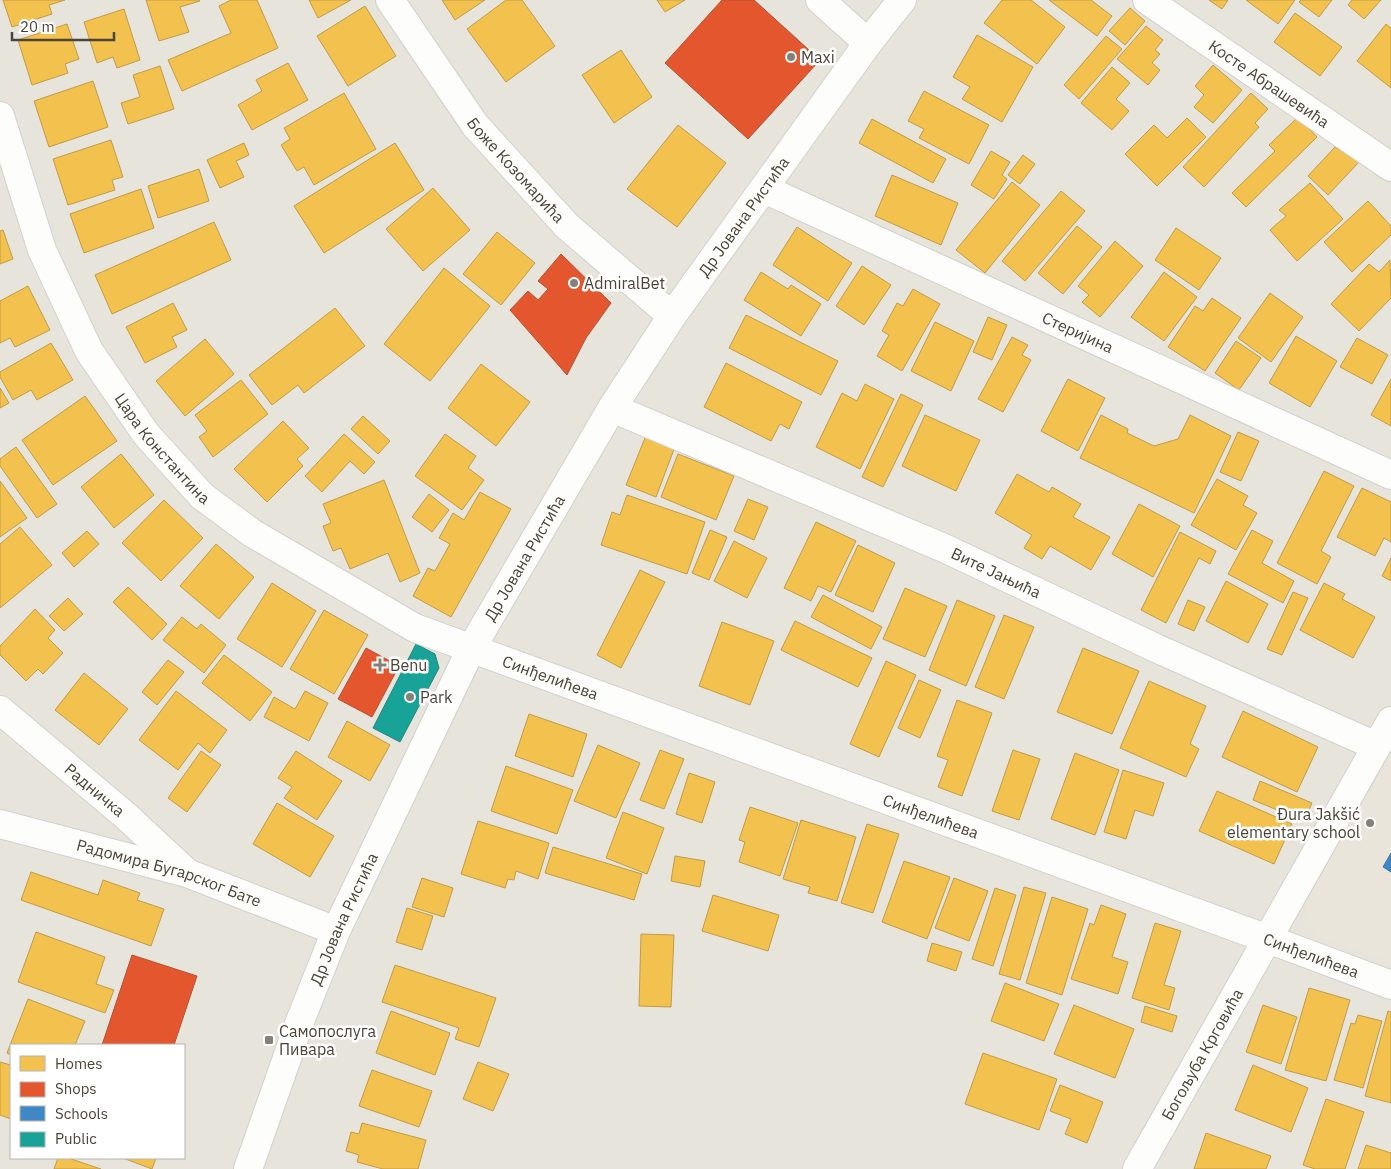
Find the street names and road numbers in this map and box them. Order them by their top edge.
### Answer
street label: Косте Абрашевића [1205,35,1334,132]
street label: Боже Козомарића [463,114,569,227]
street label: Др Јована Ристића [694,152,793,280]
street label: Стеријина [1039,307,1117,357]
street label: Цара Константина [111,389,214,509]
street label: Др Јована Ристића [480,491,569,625]
street label: Вите Јањића [948,543,1045,603]
street label: Синђелићева [500,651,601,704]
street label: Радничка [61,759,129,821]
street label: Синђелићева [880,789,982,843]
street label: Радомира Бугарског Бате [75,835,264,911]
street label: Др Јована Ристића [305,849,382,988]
street label: Синђелићева [1261,928,1362,982]
street label: Богољуба Крговића [1157,984,1248,1124]

